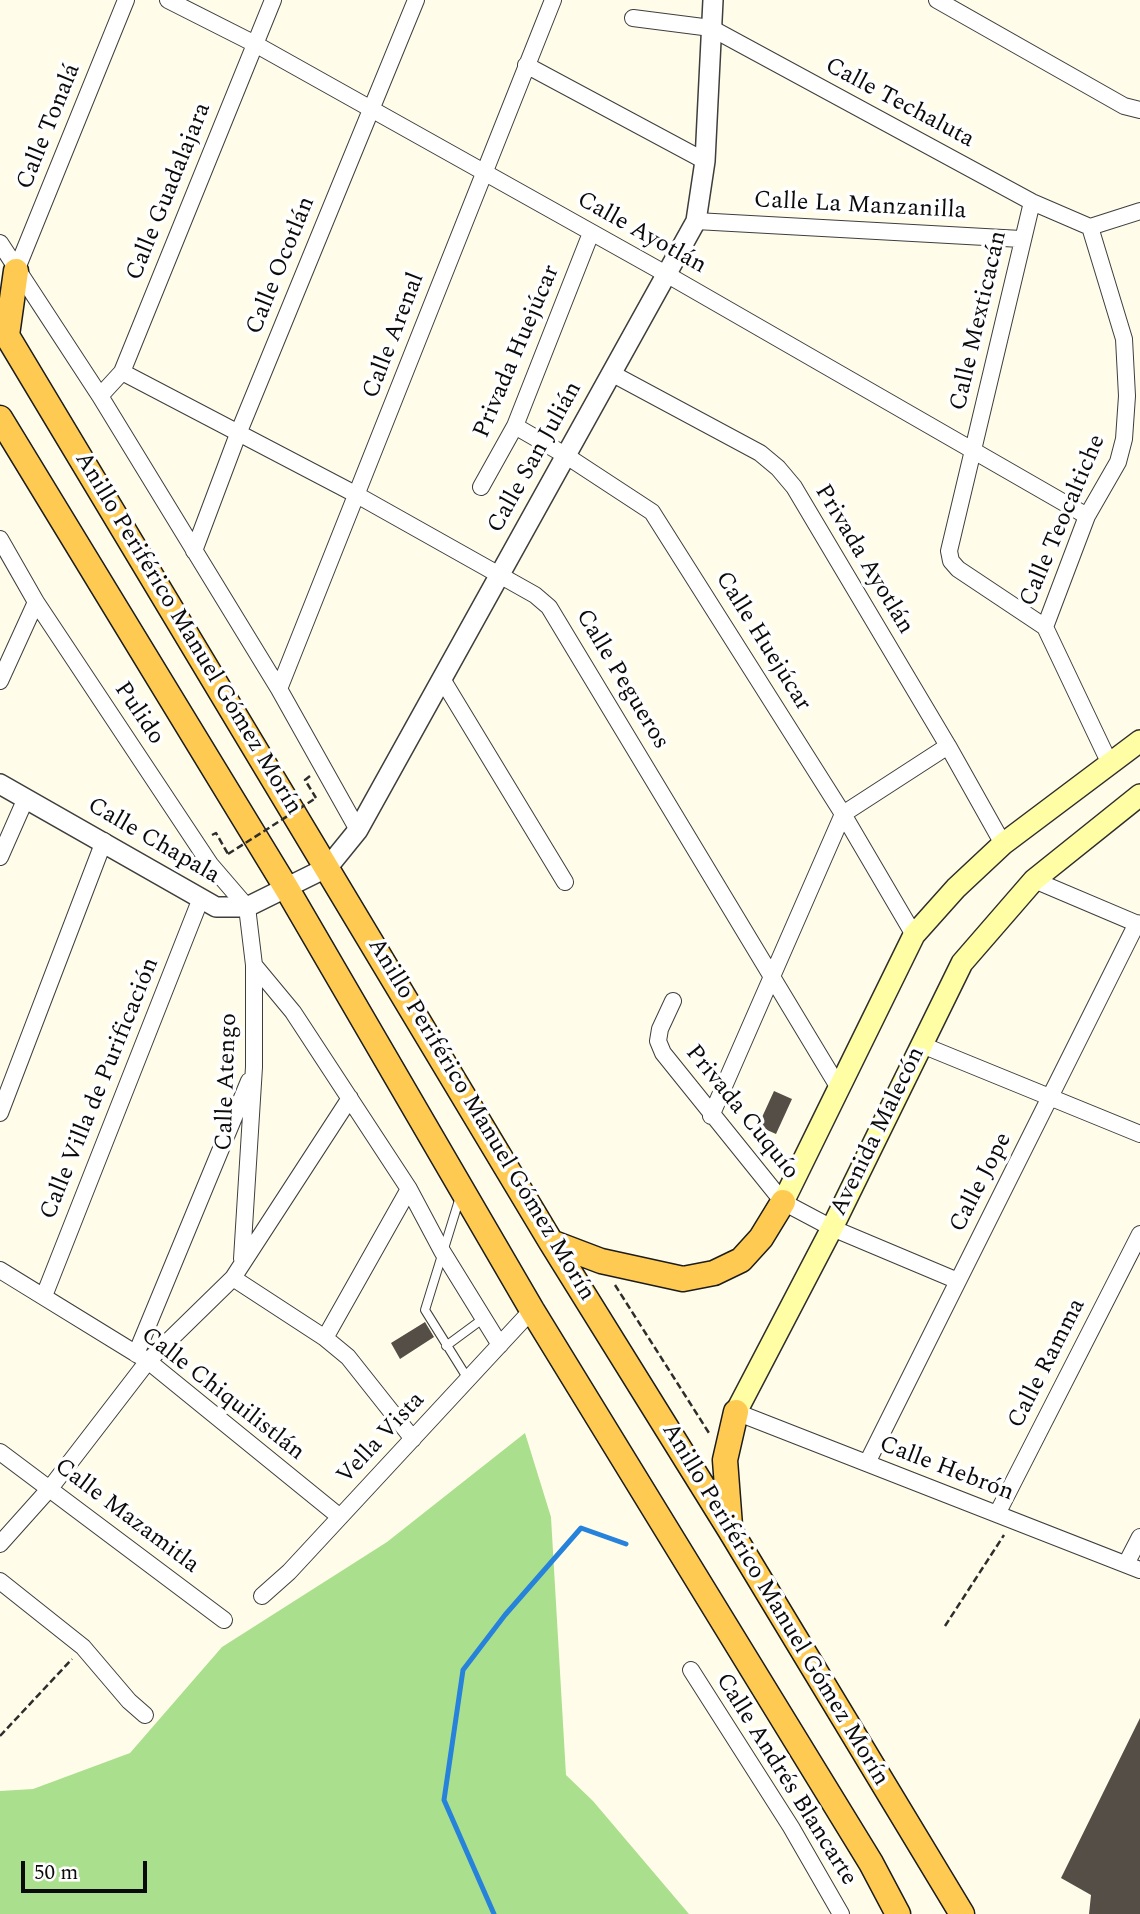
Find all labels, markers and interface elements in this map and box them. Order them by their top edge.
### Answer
street label: Calle Techaluta [819,53,979,155]
street label: Calle Tonalá [12,60,88,194]
street label: Calle Guadalajara [121,99,219,285]
street label: Calle Ayotlán [571,187,711,281]
street label: Calle La Manzanilla [753,187,967,227]
street label: Calle Ocotlán [241,193,323,339]
street label: Calle Mexticacán [945,228,1015,414]
street label: Privada Huejúcar [469,261,567,443]
street label: Calle Arenal [358,269,432,403]
street label: Calle San Julián [483,377,589,539]
street label: Calle Teocaltiche [1015,431,1113,611]
street label: Anillo Periférico Manuel Gómez Morín [67,447,307,821]
street label: Privada Ayotlán [807,480,919,640]
street label: Calle Huejúcar [708,567,816,717]
street label: Calle Pegueros [568,605,674,755]
street label: Pulido [107,677,169,751]
street label: Calle Chapala [82,793,224,891]
street label: Anillo Periférico Manuel Gómez Morín [360,933,600,1307]
street label: Calle Villa de Purificación [35,954,167,1224]
street label: Calle Atengo [211,1013,245,1151]
street label: Privada Cuquío [678,1040,804,1186]
street label: Avenida Malecón [826,1043,932,1221]
street label: Calle Jope [945,1128,1019,1238]
street label: Calle Ramma [1003,1294,1093,1434]
street label: Calle Chiquilistlán [134,1322,310,1468]
street label: Vella Vista [332,1387,432,1491]
street label: Anillo Periférico Manuel Gómez Morín [654,1418,894,1792]
street label: Calle Hebrón [875,1431,1017,1509]
street label: Calle Mazamitla [48,1453,204,1581]
street label: Calle Andrés Blancarte [708,1669,862,1891]
scale bar [24,1848,150,1892]
text: 50 m [34,1857,78,1889]

